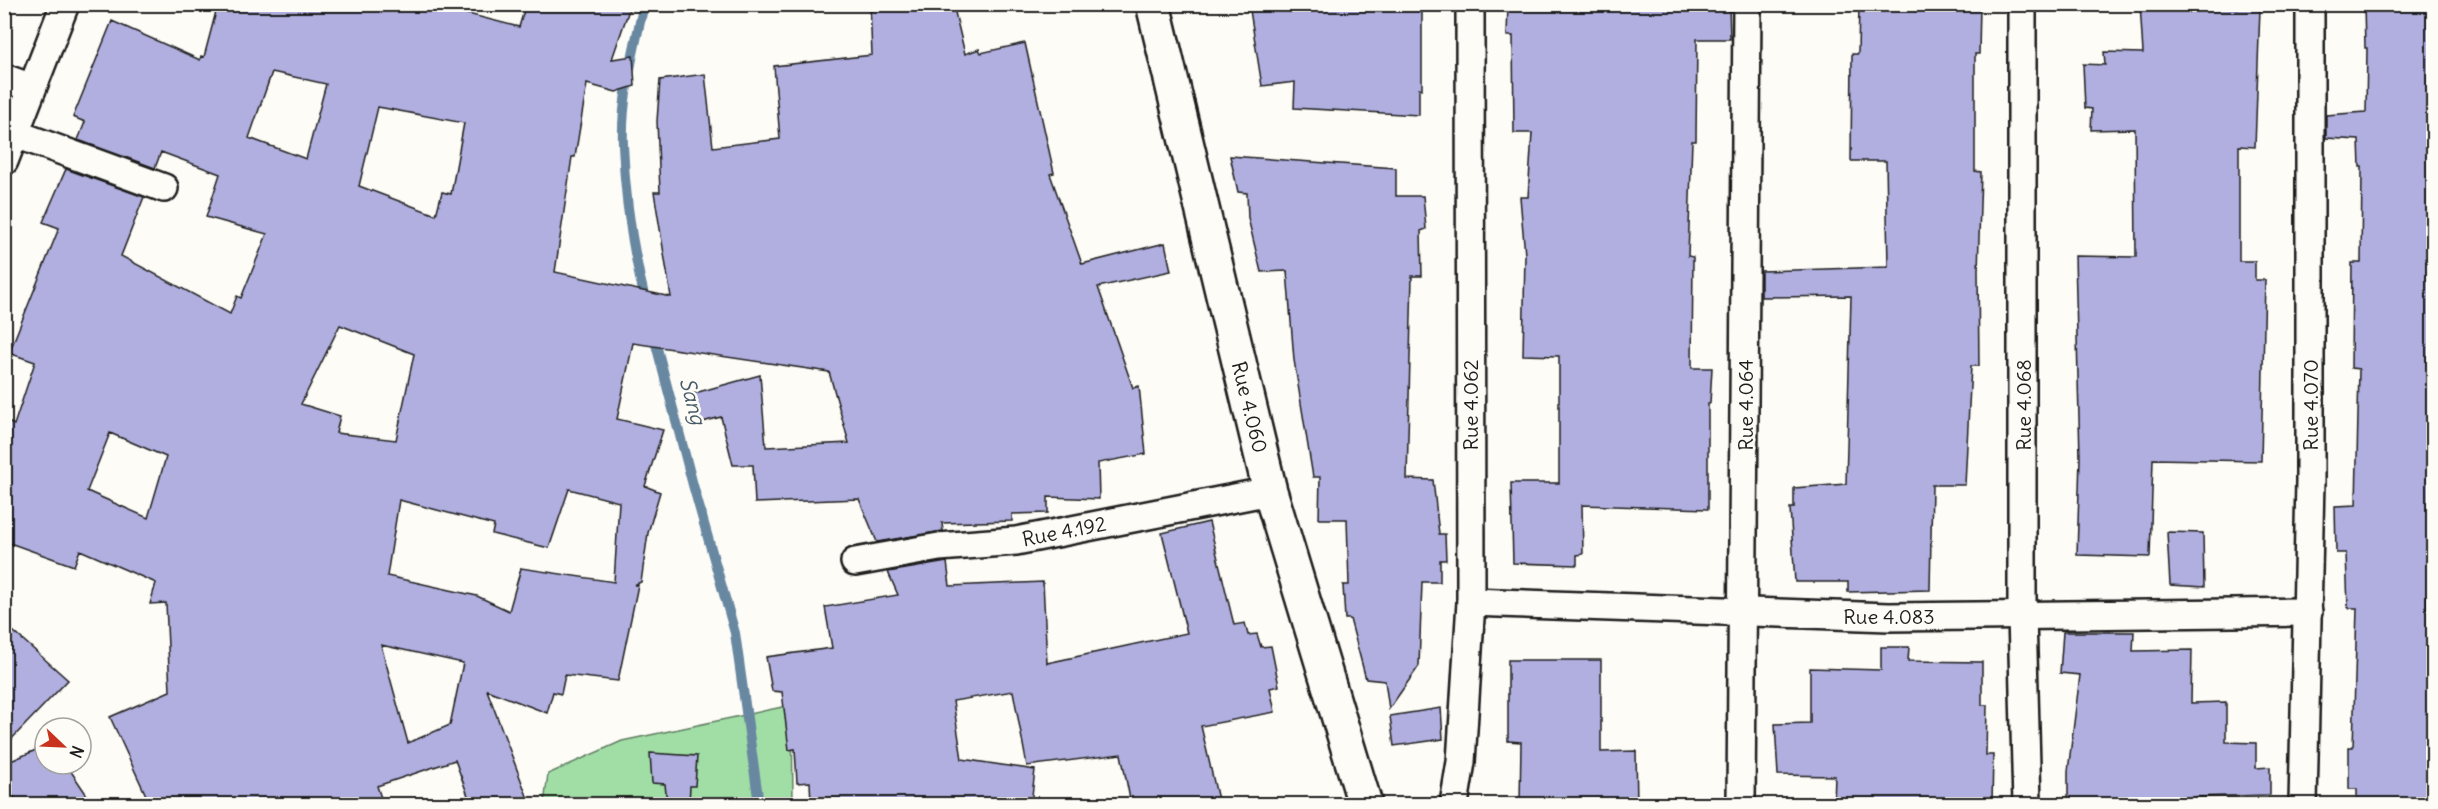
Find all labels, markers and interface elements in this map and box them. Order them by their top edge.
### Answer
street label: Rue 4.060 [1227,359,1273,455]
street label: Rue 4.062 [1458,359,1483,451]
street label: Rue 4.064 [1733,359,1758,451]
street label: Rue 4.068 [2011,359,2036,451]
street label: Rue 4.070 [2298,359,2323,451]
water label: Sang [674,375,713,429]
street label: Rue 4.192 [1020,511,1108,551]
street label: Rue 4.083 [1843,604,1935,629]
north arrow [33,716,93,776]
text: N [65,743,88,761]

